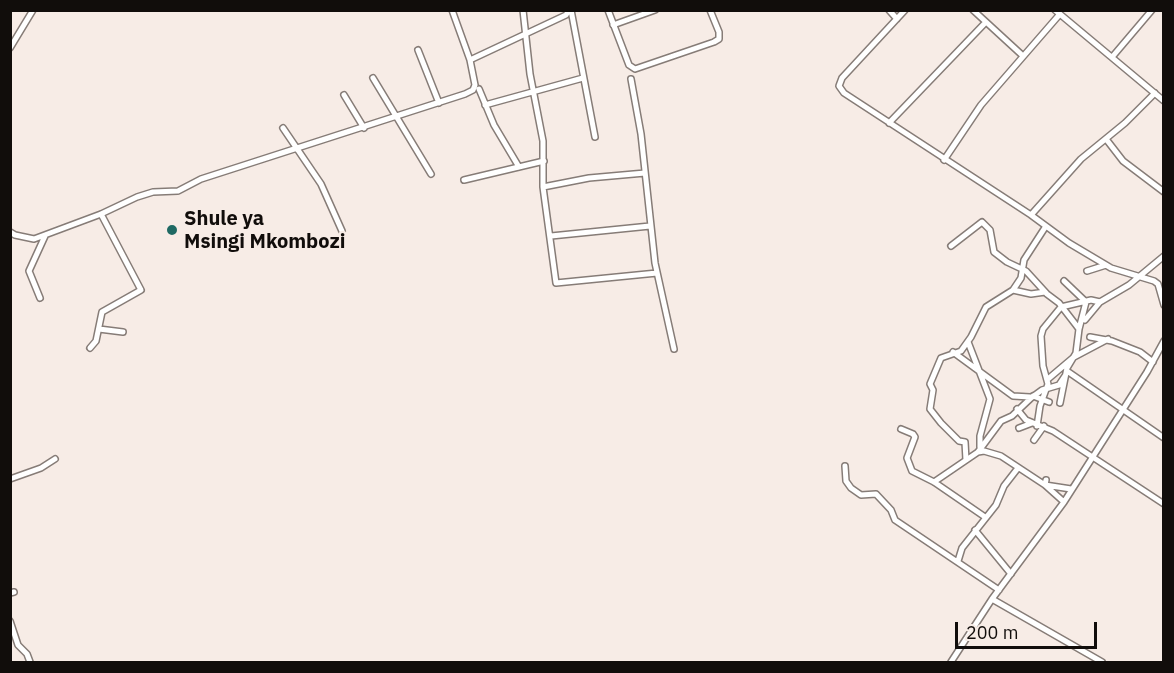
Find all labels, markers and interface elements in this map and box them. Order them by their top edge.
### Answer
place label: Shule ya Msingi Mkombozi [184,207,345,254]
marker: Shule ya Msingi Mkombozi [165,223,179,237]
scale bar [958,610,1100,648]
text: 200 m [966,621,1018,644]

